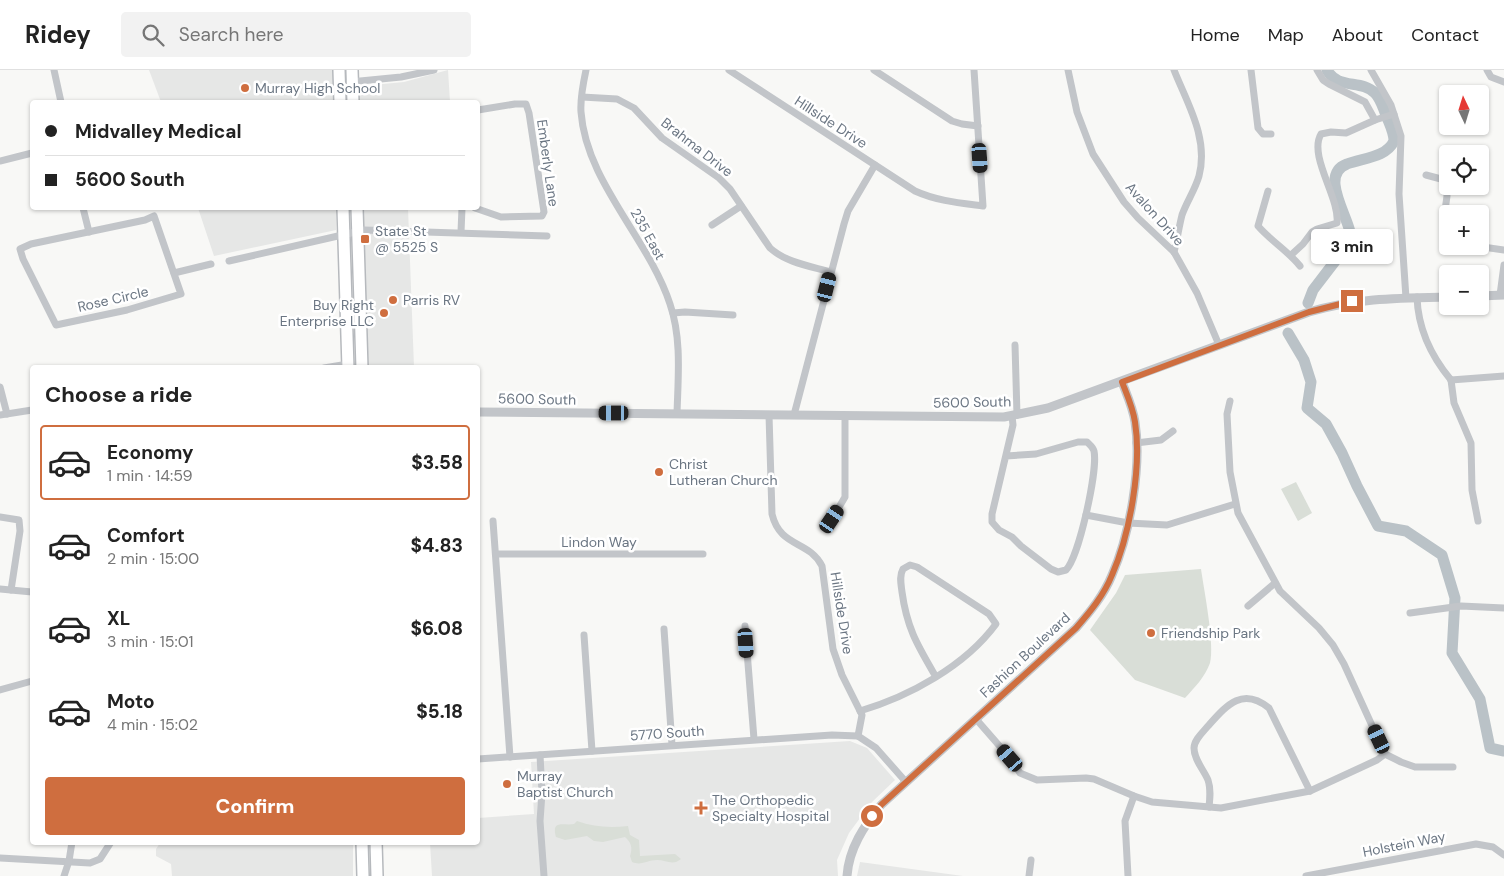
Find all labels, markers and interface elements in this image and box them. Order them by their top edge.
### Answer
search box [121,12,471,57]
text: Ridey [25,19,91,50]
icon: search [139,21,167,49]
text: Search here [179,22,284,47]
text: Home [1190,23,1240,47]
text: Map [1268,23,1304,47]
text: About [1332,23,1383,47]
text: Contact [1411,23,1479,47]
place label: Murray High School [255,79,380,97]
marker: Murray High School [239,82,251,94]
north arrow [1439,85,1489,135]
map controls [1439,85,1489,315]
street label: Hillside Drive [791,92,871,152]
street label: Brahma Drive [657,113,737,181]
street label: Emberly Lane [533,118,563,208]
text: Midvalley Medical [75,119,242,144]
car [971,143,988,173]
button: locate [1439,145,1489,195]
text: 5600 South [75,167,185,192]
street label: Avalon Drive [1122,178,1188,250]
street label: 235 East [626,205,670,263]
button: + [1439,205,1489,255]
place label: State St @ 5525 S [375,222,438,256]
callout: 3 min [1311,228,1393,264]
marker: State St @ 5525 S [359,233,371,245]
text: 3 min [1331,236,1373,257]
button: − [1439,265,1489,315]
car [816,271,837,303]
street label: Rose Circle [76,282,150,316]
route end [1341,290,1363,312]
place label: Parris RV [403,291,461,309]
marker: Parris RV [387,294,399,306]
place label: Buy Right Enterprise LLC [280,296,374,330]
marker: Buy Right Enterprise LLC [378,307,390,319]
text: Choose a ride [45,380,193,409]
street label: 5600 South [498,389,576,409]
street label: 5600 South [933,392,1011,412]
car [599,406,629,421]
icon: car [47,440,92,485]
text: Economy [107,440,194,465]
text: $3.58 [411,450,463,475]
place label: Christ Lutheran Church [669,455,778,489]
text: 1 min · 14:59 [107,465,193,486]
marker: Christ Lutheran Church [653,466,665,478]
car [817,502,846,536]
icon: car [47,523,92,568]
text: Comfort [107,523,185,548]
text: $4.83 [411,533,463,558]
street label: Lindon Way [561,533,637,551]
text: 2 min · 15:00 [107,548,199,569]
street label: Hillside Drive [827,571,857,656]
icon: car [47,606,92,651]
text: XL [107,606,130,631]
street label: Fashion Boulevard [976,609,1074,701]
text: $6.08 [410,616,463,641]
place label: Friendship Park [1161,624,1260,642]
marker: Friendship Park [1145,627,1157,639]
car [737,628,754,658]
text: 3 min · 15:01 [107,631,194,652]
icon: car [47,689,92,734]
text: Moto [107,689,155,714]
text: $5.18 [416,699,463,724]
text: 4 min · 15:02 [107,714,198,735]
street label: 5770 South [629,721,705,745]
car [1365,722,1392,756]
car [994,742,1025,774]
place label: Murray Baptist Church [517,767,613,801]
button: Confirm [45,777,465,835]
marker: Murray Baptist Church [501,778,513,790]
place label: The Orthopedic Specialty Hospital [712,791,829,825]
marker: The Orthopedic Specialty Hospital [694,801,708,815]
route start [861,805,883,827]
street label: Holstein Way [1361,827,1447,861]

